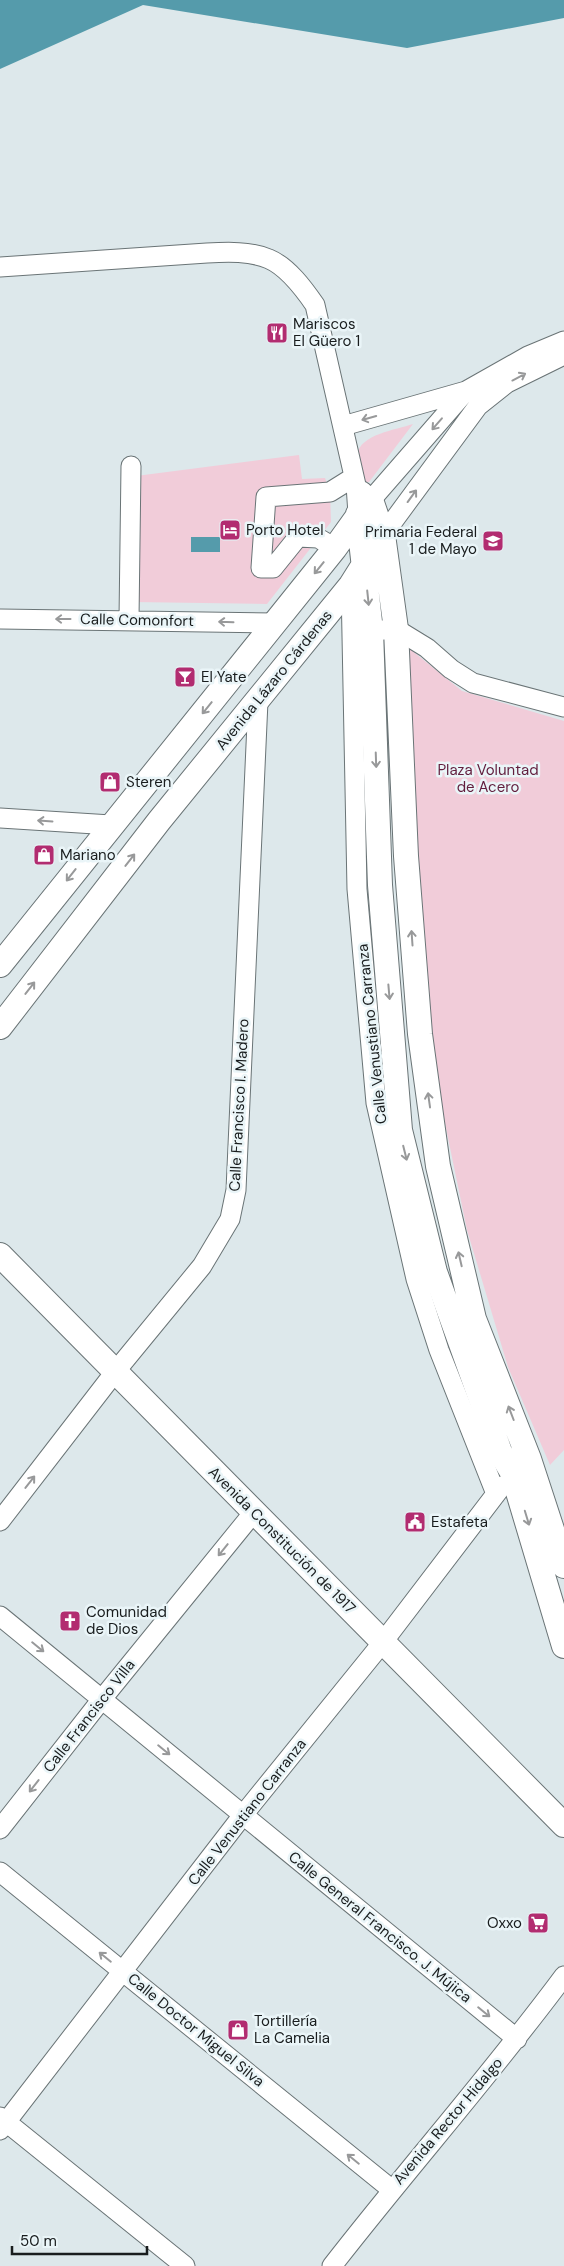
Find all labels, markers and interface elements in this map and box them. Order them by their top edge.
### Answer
place label: Mariscos El Güero 1 [293,314,360,351]
restaurant icon: Mariscos El Güero 1 [265,321,289,345]
one-way arrow [512,372,527,382]
one-way arrow [361,414,377,424]
one-way arrow [432,418,443,431]
one-way arrow [407,489,417,503]
hotel icon: Porto Hotel [218,518,242,542]
place label: Porto Hotel [246,520,324,540]
place label: Primaria Federal 1 de Mayo [365,522,477,559]
school or university icon: Primaria Federal 1 de Mayo [481,529,505,553]
one-way arrow [314,561,325,574]
one-way arrow [363,589,373,605]
street label: Avenida Lázaro Cárdenas [211,606,337,754]
street label: Calle Comonfort [80,609,194,631]
one-way arrow [56,614,72,624]
one-way arrow [218,617,234,627]
bar icon: El Yate [173,665,197,689]
place label: El Yate [201,667,247,687]
one-way arrow [201,701,212,714]
one-way arrow [371,752,380,768]
park label: Plaza Voluntad de Acero [437,760,539,797]
shop icon: Steren [98,770,122,794]
place label: Steren [126,772,171,792]
one-way arrow [37,816,53,825]
shop icon: Mariano [32,843,56,867]
place label: Mariano [60,845,116,865]
one-way arrow [124,854,135,867]
one-way arrow [66,868,77,881]
one-way arrow [408,931,417,947]
street label: Calle Venustiano Carranza [353,943,391,1125]
one-way arrow [25,981,35,995]
one-way arrow [384,984,393,1000]
street label: Calle Francisco I. Madero [224,1018,254,1192]
one-way arrow [424,1092,434,1108]
one-way arrow [401,1145,411,1161]
one-way arrow [455,1252,464,1268]
one-way arrow [506,1406,515,1421]
street label: Avenida Constitución de 1917 [204,1462,360,1618]
one-way arrow [24,1476,35,1489]
public building icon: Estafeta [403,1510,427,1534]
one-way arrow [522,1510,532,1526]
place label: Estafeta [431,1512,488,1532]
one-way arrow [218,1543,229,1556]
place label: Comunidad de Dios [86,1602,167,1639]
church icon: Comunidad de Dios [58,1609,82,1633]
one-way arrow [31,1641,44,1652]
street label: Calle Francisco Villa [39,1655,139,1777]
street label: Calle Venustiano Carranza [183,1735,311,1889]
one-way arrow [157,1744,170,1755]
one-way arrow [28,1779,39,1792]
street label: Calle General Francisco. J. Mújica [284,1847,476,2007]
supermarket icon: Oxxo [526,1911,550,1935]
place label: Oxxo [487,1913,522,1933]
one-way arrow [99,1951,112,1962]
street label: Calle Doctor Miguel Silva [124,1969,268,2091]
one-way arrow [477,2007,490,2018]
place label: Tortillería La Camelia [254,2011,330,2048]
shop icon: Tortillería La Camelia [226,2018,250,2042]
street label: Avenida Rector Hidalgo [389,2053,507,2189]
one-way arrow [347,2153,360,2164]
scale bar [12,2224,148,2256]
text: 50 m [20,2231,57,2251]

